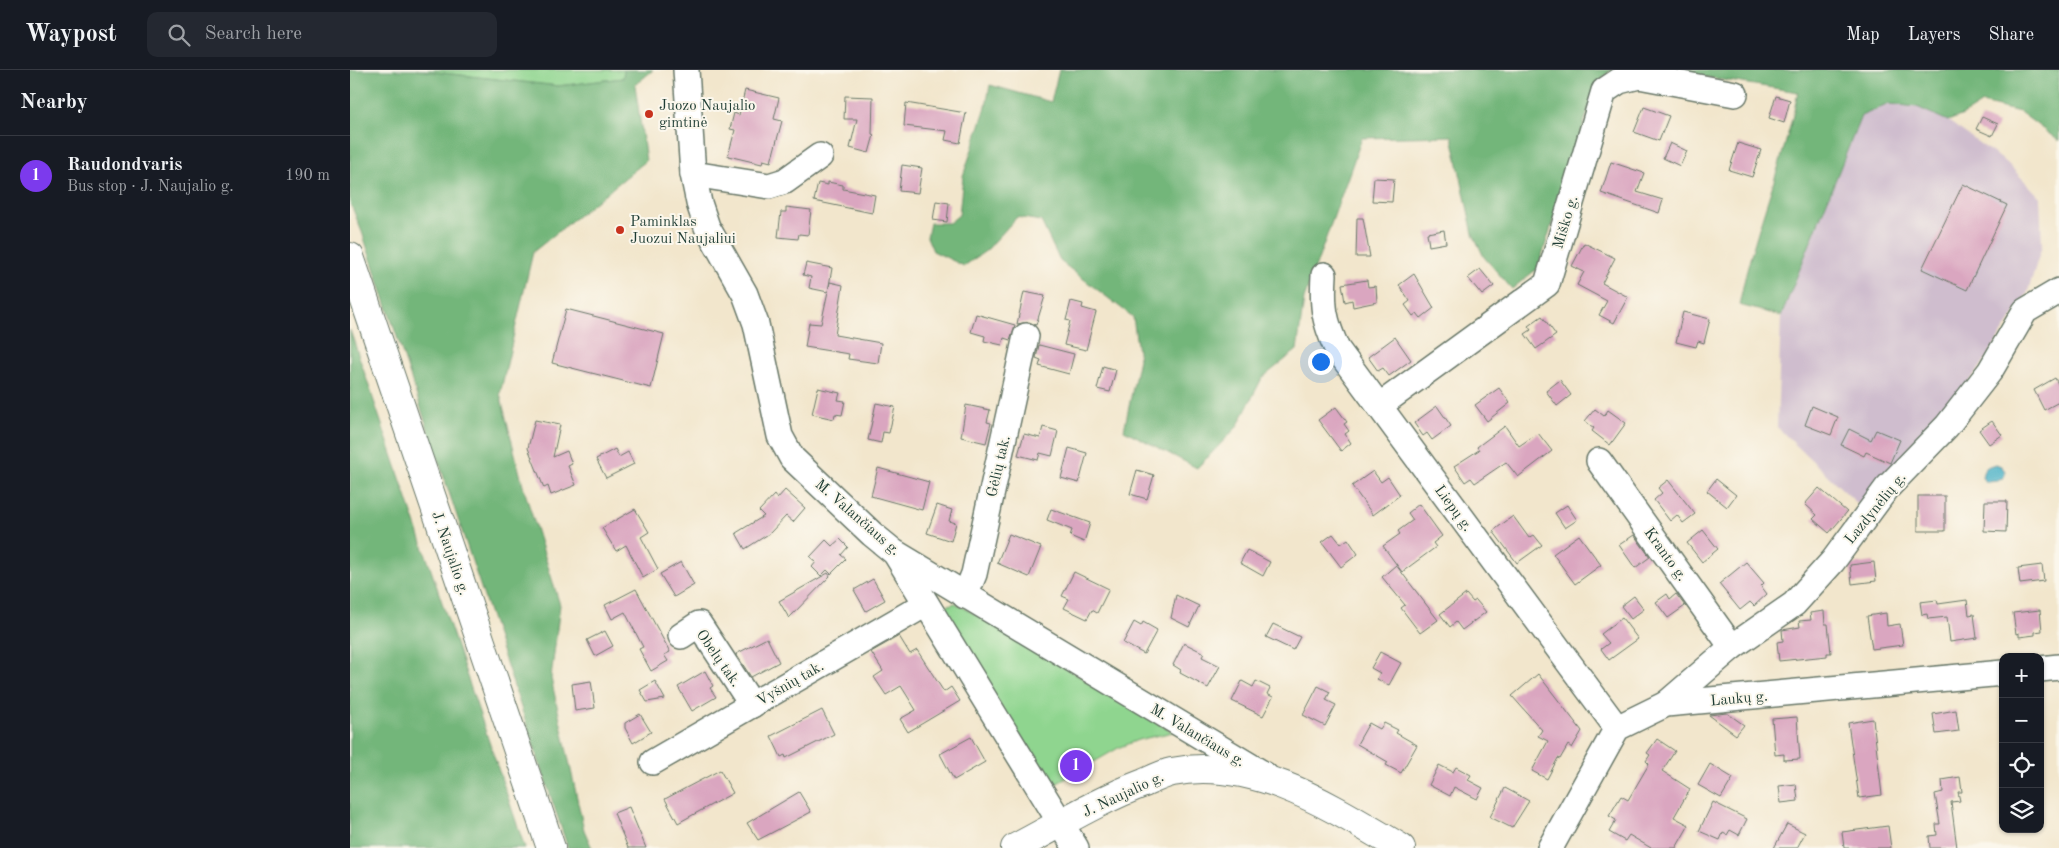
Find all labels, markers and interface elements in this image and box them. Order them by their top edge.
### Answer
search box [147,12,497,57]
icon: search [165,21,193,49]
text: Waypost [25,23,117,47]
text: Search here [205,25,302,44]
text: Map [1846,26,1880,44]
text: Layers [1908,26,1960,44]
text: Share [1988,26,2034,44]
text: Nearby [20,92,88,113]
place label: Juozo Naujalio gimtinė [659,99,756,131]
marker: Juozo Naujalio gimtinė [643,108,655,120]
text: Raudondvaris [67,156,183,175]
text: 1 [31,168,41,184]
text: 190 m [285,168,330,184]
text: Bus stop · J. Naujalio g. [67,179,234,195]
street label: Miško g. [1551,194,1582,251]
place label: Paminklas Juozui Naujaliui [630,215,736,247]
marker: Paminklas Juozui Naujaliui [614,224,626,236]
your location [1308,349,1334,375]
street label: Gėlių tak. [985,434,1014,499]
street label: Lazdynėlių g. [1843,470,1910,548]
street label: M. Valančiaus g. [812,477,902,559]
street label: Liepų g. [1431,483,1475,535]
street label: J. Naujalio g. [428,510,471,597]
street label: Kranto g. [1640,525,1689,584]
street label: Obelų tak. [693,628,743,690]
map controls [1999,653,2044,833]
button: + [1999,653,2044,698]
street label: Vyšnių tak. [754,659,827,710]
street label: Laukų g. [1710,690,1769,709]
button: − [1999,698,2044,743]
street label: M. Valančiaus g. [1147,702,1247,770]
button: locate [1999,743,2044,788]
pin: 1 [1060,747,1092,785]
street label: J. Naujalio g. [1081,770,1167,821]
button: layers [1999,788,2044,833]

